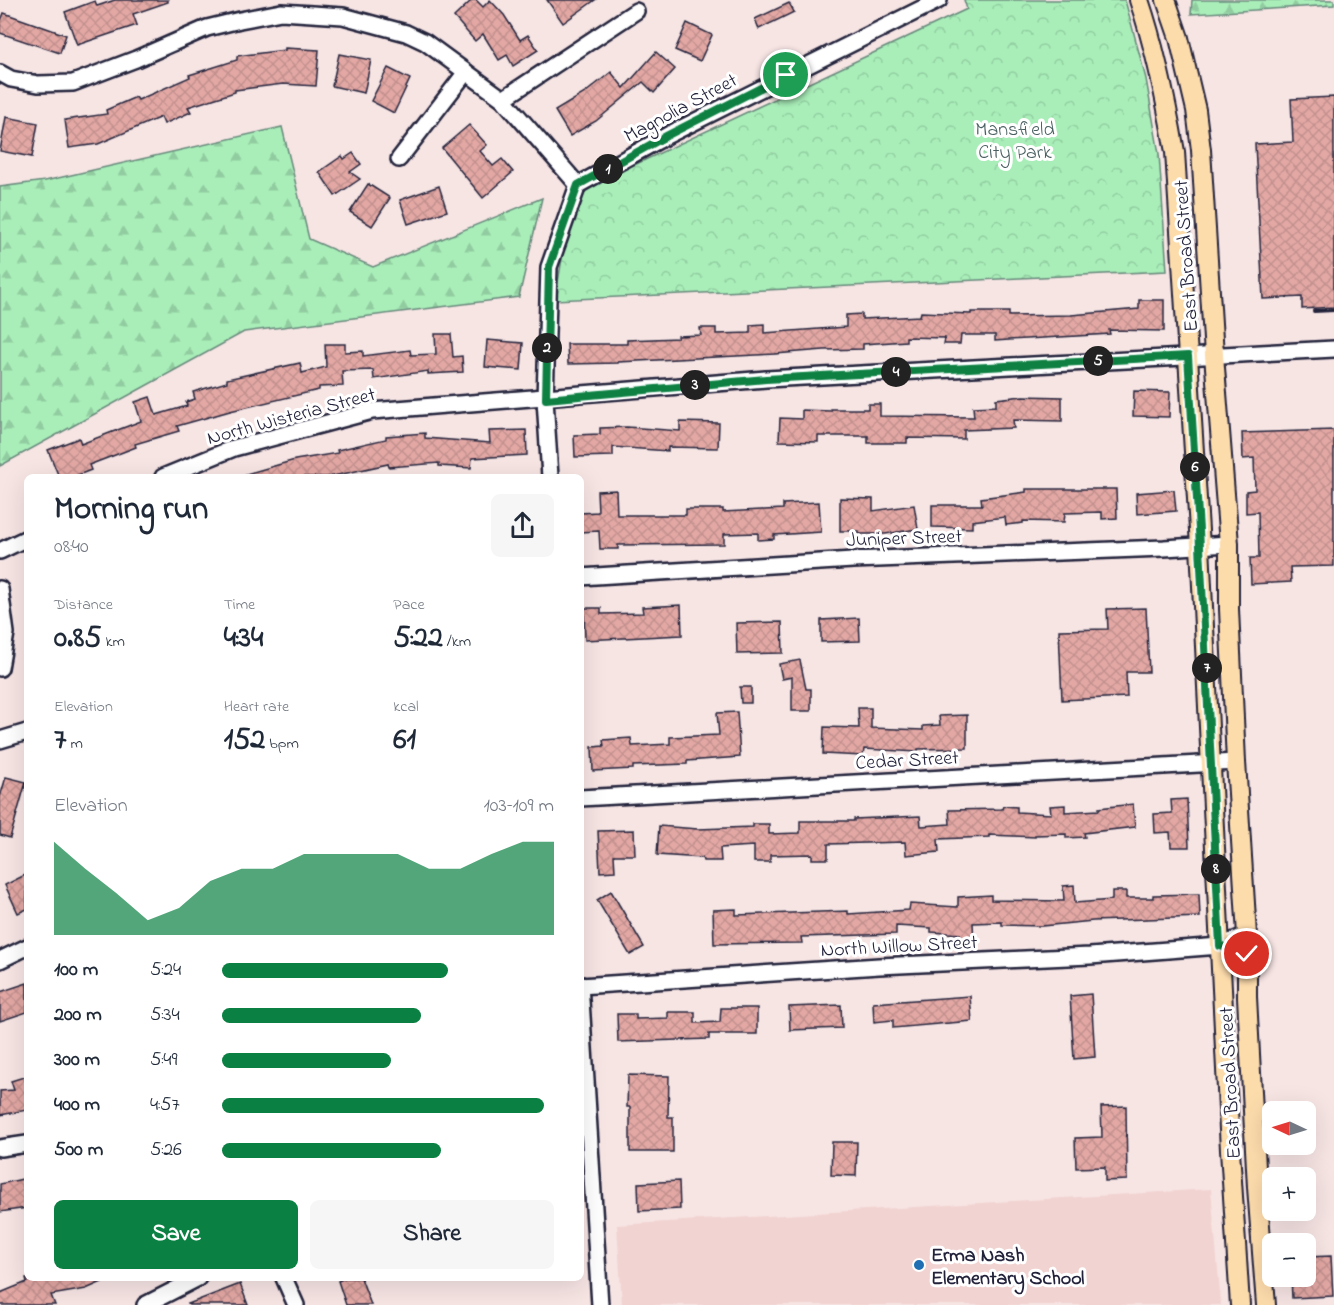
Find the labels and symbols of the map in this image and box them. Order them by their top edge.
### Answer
pin [760,49,811,100]
street label: Magnolia Street [619,67,744,152]
park label: Mansfield City Park [975,116,1055,168]
pin: 1 [593,154,623,184]
street label: East Broad Street [1168,179,1207,333]
pin: 2 [532,333,562,363]
pin: 5 [1083,346,1113,376]
pin: 4 [881,357,911,387]
pin: 3 [680,370,710,400]
street label: North Wisteria Street [204,381,379,454]
pin: 6 [1180,452,1210,482]
street label: Juniper Street [846,523,963,556]
pin: 7 [1192,653,1222,683]
street label: Cedar Street [855,744,960,779]
pin: 8 [1201,854,1231,884]
pin [1221,928,1272,979]
street label: North Willow Street [820,929,979,966]
street label: East Broad Street [1213,1006,1250,1160]
north arrow [1262,1101,1316,1155]
place label: Erma Nash Elementary School [931,1242,1084,1295]
marker: Erma Nash Elementary School [912,1258,926,1272]

